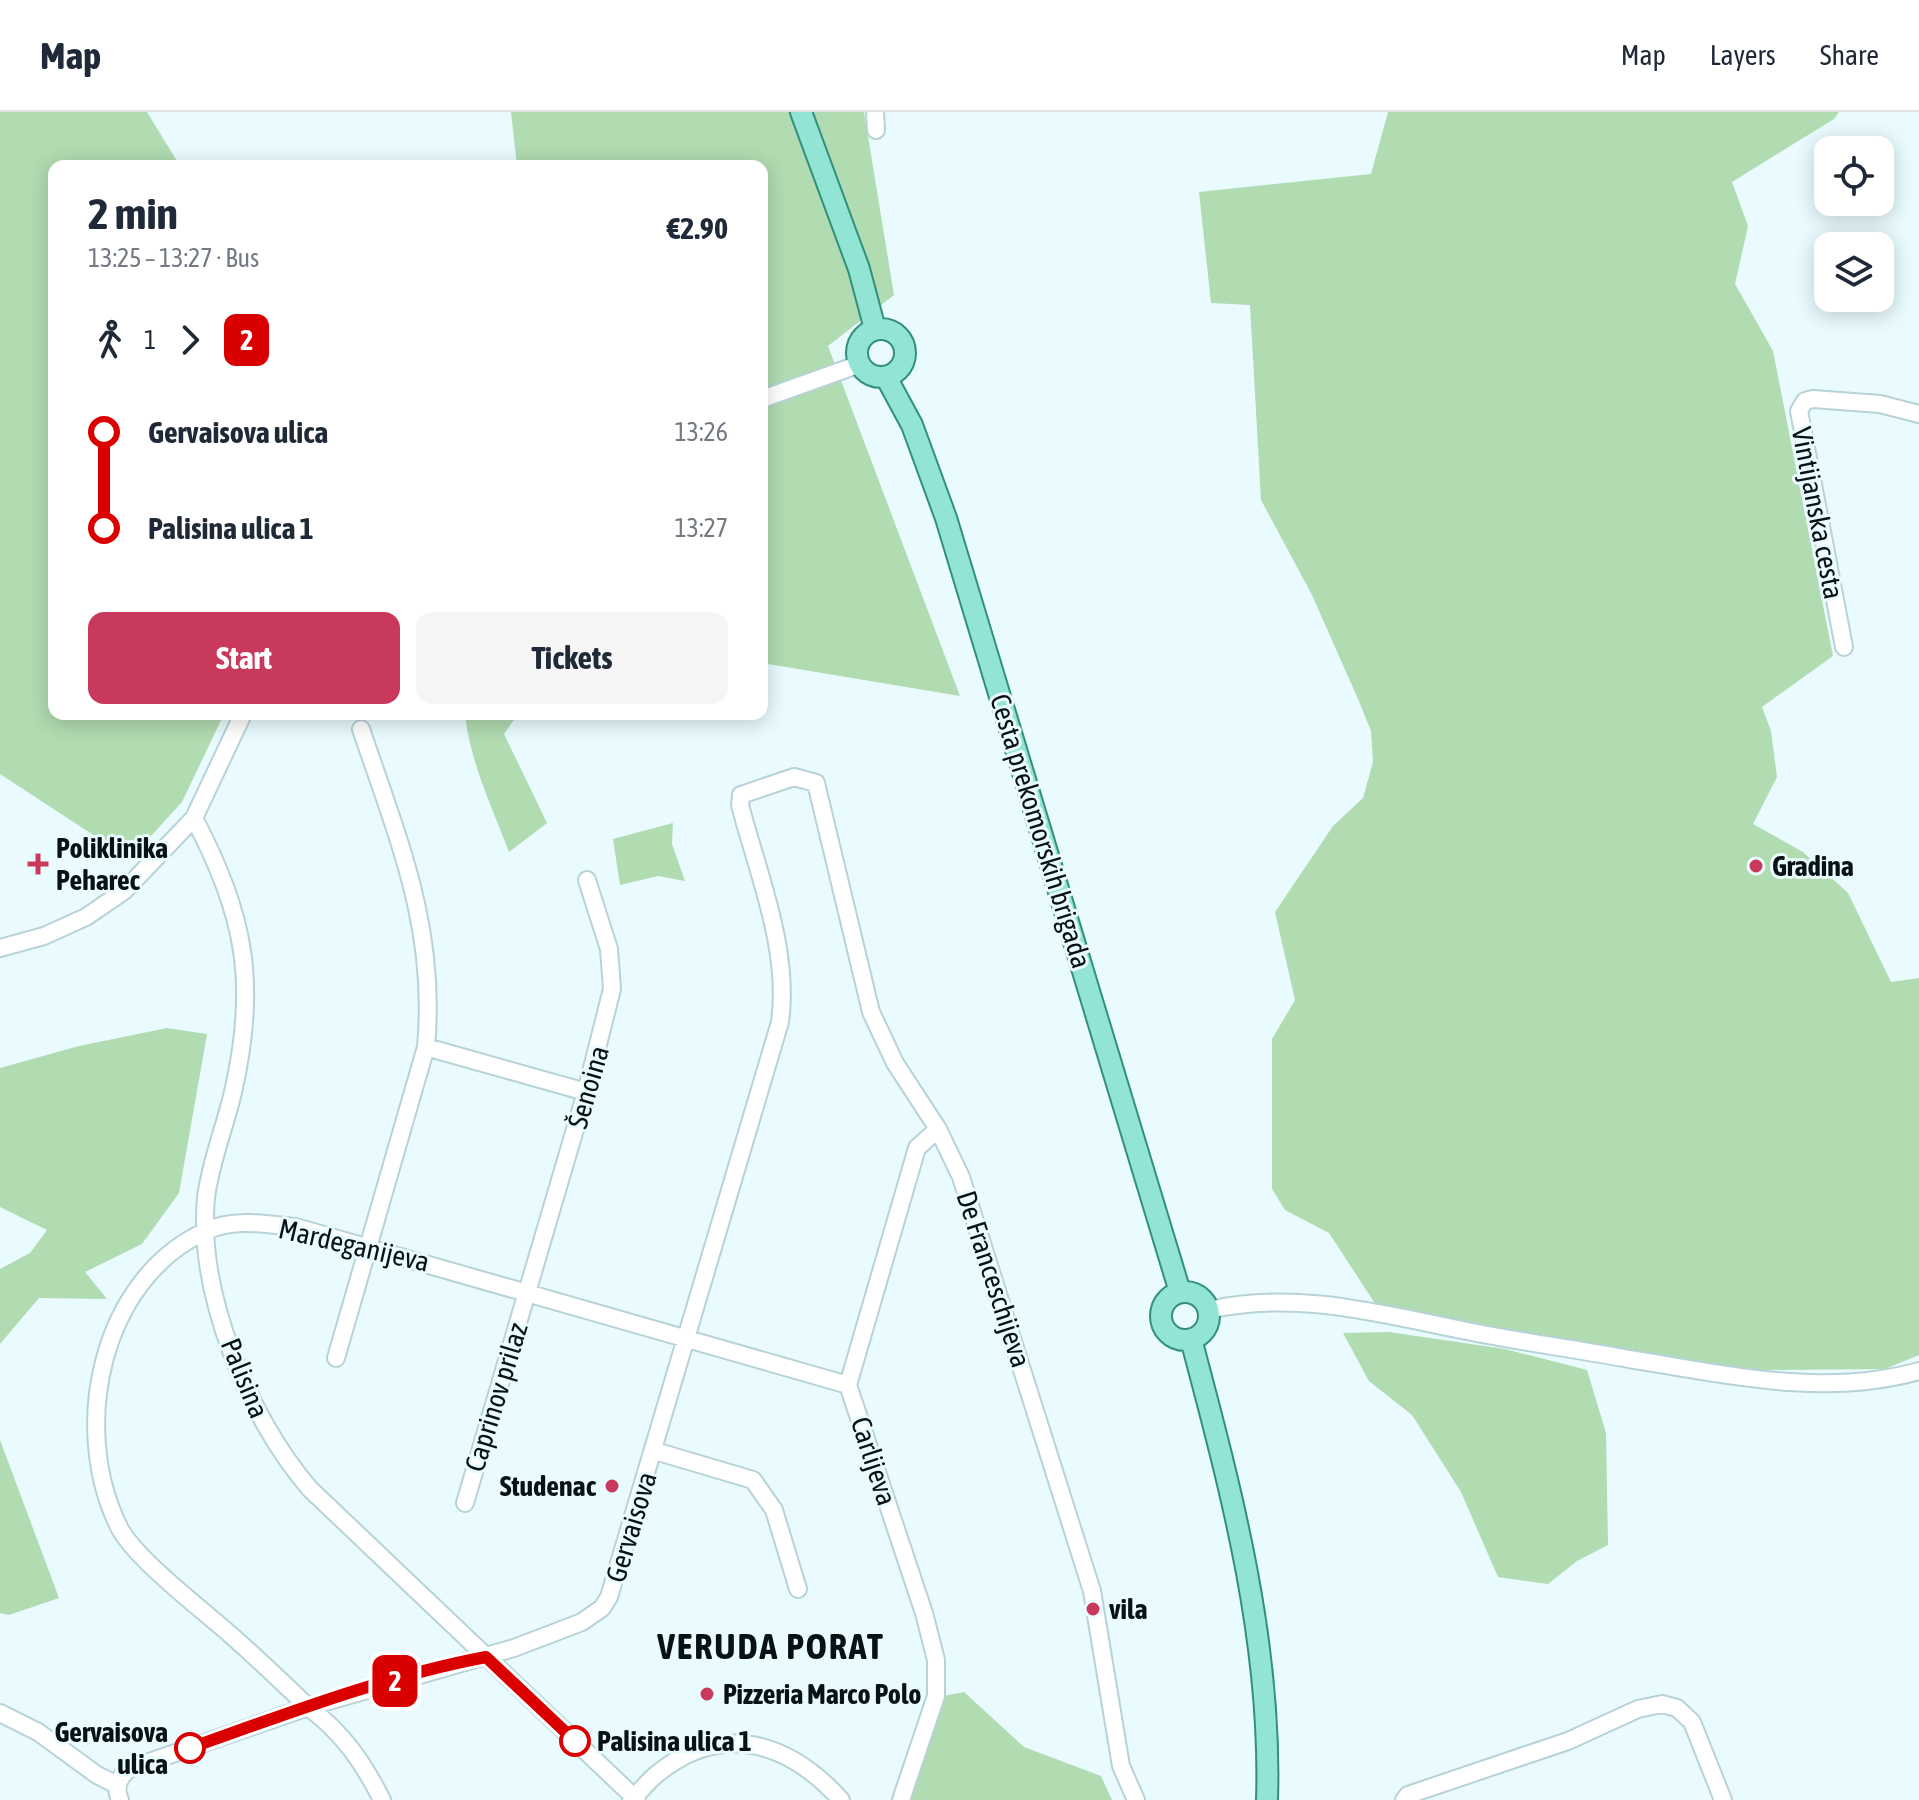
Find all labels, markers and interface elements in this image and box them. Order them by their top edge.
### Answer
text: Map [40,34,101,77]
text: Map [1621,39,1666,71]
text: Layers [1710,39,1776,71]
text: Share [1820,39,1879,71]
map controls [1814,136,1894,312]
button: locate [1814,136,1894,216]
text: 2 min [88,188,178,238]
text: €2.90 [667,211,728,245]
button: layers [1814,232,1894,312]
text: 13:25 – 13:27 · Bus [88,243,259,273]
icon: walk [88,318,132,362]
icon: forward [168,318,212,362]
text: 2 [240,324,253,356]
text: 1 [144,325,156,355]
text: Gervaisova ulica [148,415,328,449]
text: 13:26 [674,417,728,447]
street label: Vintijanska cesta [1786,424,1850,602]
text: Palisina ulica 1 [148,511,314,545]
text: 13:27 [674,513,728,543]
button: Start [88,612,400,704]
button: Tickets [416,612,728,704]
street label: Cesta prekomorskih brigada [984,690,1098,972]
place label: Poliklinika Peharec [56,832,168,896]
place label: Gradina [1772,850,1854,882]
marker: Poliklinika Peharec [27,853,49,875]
marker: Gradina [1747,857,1765,875]
street label: Šenoina [561,1042,615,1132]
street label: De Franceschijeva [950,1187,1038,1371]
street label: Mardeganijeva [276,1212,432,1278]
street label: Caprinov prilaz [458,1319,534,1475]
street label: Palisina [215,1334,275,1422]
street label: Carlijeva [845,1413,903,1509]
street label: Gervaisova [599,1468,663,1586]
place label: Studenac [500,1470,597,1502]
marker: Studenac [603,1477,621,1495]
place label: vila [1109,1593,1147,1625]
marker: vila [1084,1600,1102,1618]
district label: VERUDA PORAT [656,1625,885,1667]
line badge: 2 [369,1655,421,1707]
text: 2 [388,1665,402,1697]
place label: Pizzeria Marco Polo [723,1678,921,1710]
marker: Pizzeria Marco Polo [698,1685,716,1703]
place label: Gervaisova ulica [54,1716,168,1780]
place label: Palisina ulica 1 [597,1725,752,1757]
marker: Palisina ulica 1 [560,1726,590,1756]
marker: Gervaisova ulica [175,1733,205,1763]

